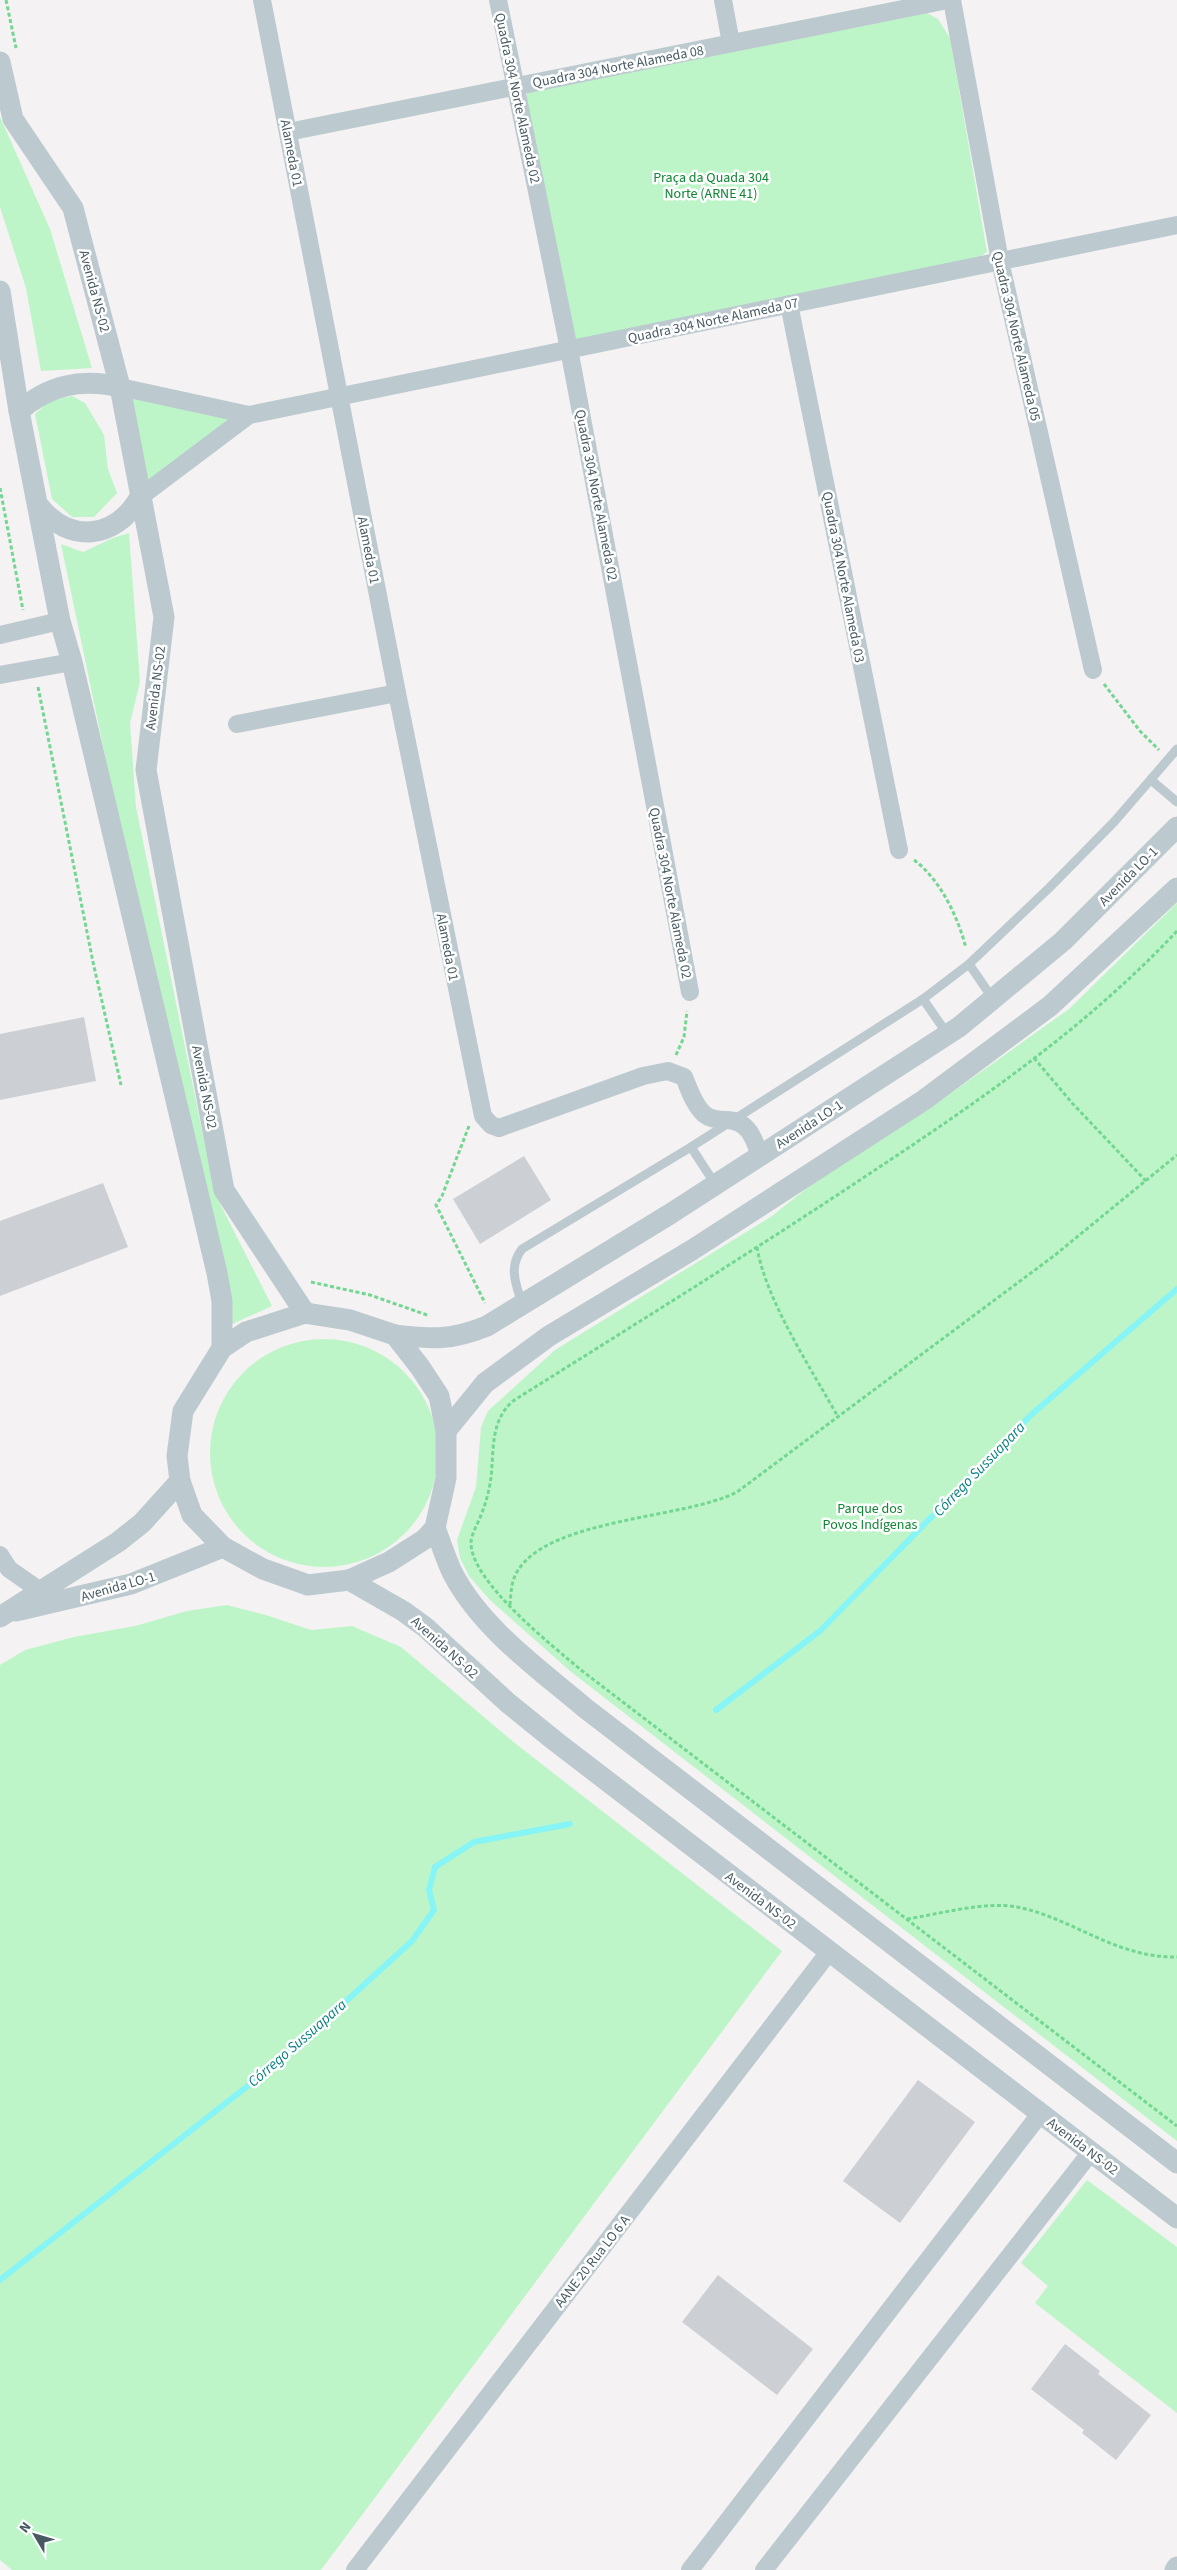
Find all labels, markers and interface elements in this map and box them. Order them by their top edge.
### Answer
street label: Quadra 304 Norte Alameda 02 [489,11,545,185]
street label: Quadra 304 Norte Alameda 08 [531,41,705,93]
street label: Alameda 01 [275,118,307,189]
park label: Praça da Quada 304 Norte (ARNE 41) [653,168,769,204]
street label: Avenida NS-02 [73,248,115,335]
street label: Quadra 304 Norte Alameda 05 [987,249,1045,423]
street label: Quadra 304 Norte Alameda 07 [626,293,800,349]
street label: Quadra 304 Norte Alameda 02 [570,408,622,582]
street label: Quadra 304 Norte Alameda 03 [817,490,869,664]
street label: Alameda 01 [352,515,384,586]
street label: Avenida NS-02 [141,645,171,731]
street label: Quadra 304 Norte Alameda 02 [644,806,696,980]
street label: Avenida LO-1 [1095,842,1163,911]
street label: Alameda 01 [431,912,463,983]
street label: Avenida NS-02 [186,1044,222,1131]
street label: Avenida LO-1 [772,1096,847,1154]
water label: Córrego Sussuapara [929,1417,1030,1521]
park label: Parque dos Povos Indígenas [823,1499,918,1535]
street label: Avenida LO-1 [79,1567,158,1607]
street label: Avenida NS-02 [406,1612,483,1684]
street label: Avenida NS-02 [721,1867,800,1934]
water label: Córrego Sussuapara [244,1995,351,2092]
street label: Avenida NS-02 [1043,2113,1122,2180]
street label: AANE 20 Rua LO 6 A [550,2211,636,2312]
north arrow [10,2510,60,2560]
text: N [15,2518,36,2537]

